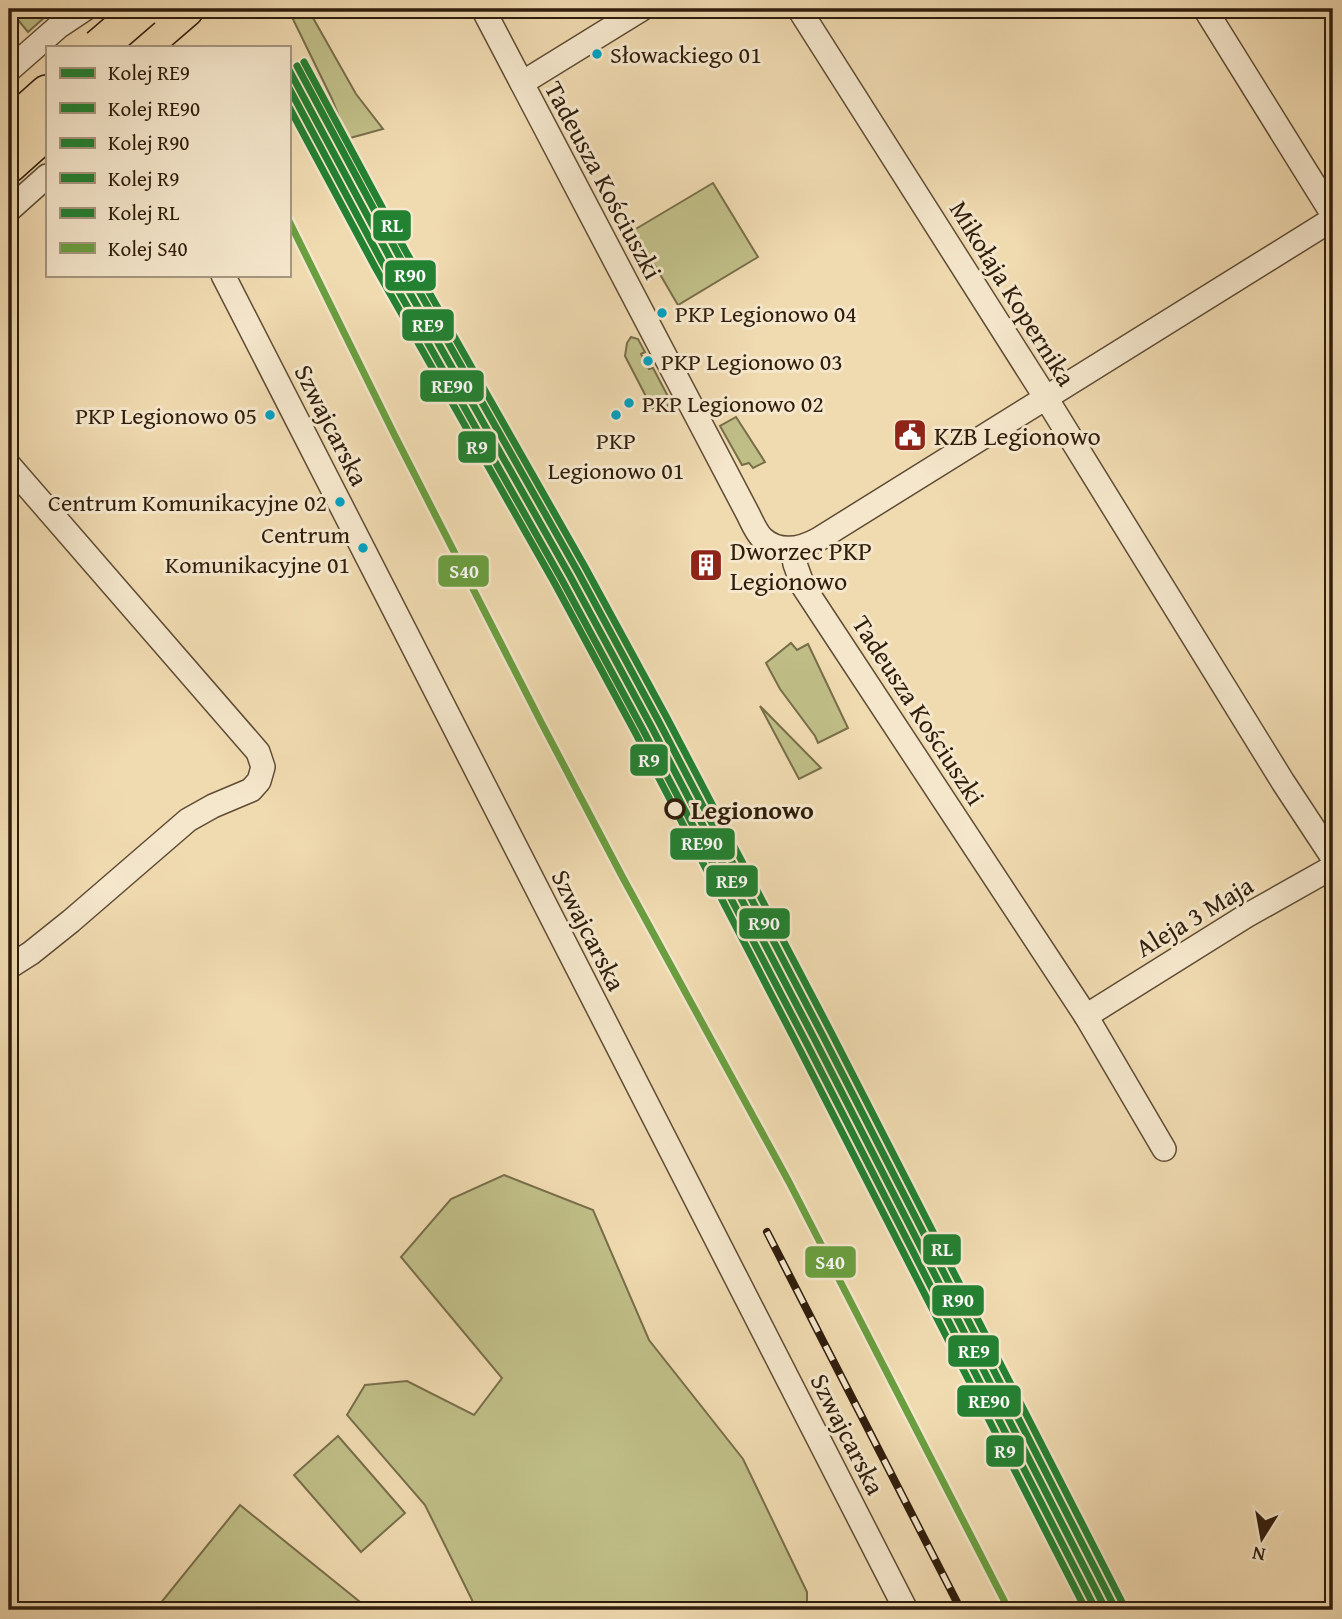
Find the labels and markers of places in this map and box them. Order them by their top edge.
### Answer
place label: Słowackiego 01 [610,37,762,72]
marker: Słowackiego 01 [590,47,604,61]
place label: PKP Legionowo 04 [675,296,857,331]
marker: PKP Legionowo 04 [655,306,669,320]
place label: PKP Legionowo 03 [661,344,843,379]
marker: PKP Legionowo 03 [641,354,655,368]
place label: PKP Legionowo 02 [642,386,824,421]
marker: PKP Legionowo 02 [622,396,636,410]
place label: PKP Legionowo 05 [75,398,257,433]
marker: PKP Legionowo 05 [263,408,277,422]
marker: PKP Legionowo 01 [609,408,623,422]
public building icon: KZB Legionowo [891,416,929,454]
place label: KZB Legionowo [934,416,1101,455]
place label: PKP Legionowo 01 [548,423,684,488]
place label: Centrum Komunikacyjne 02 [48,485,327,520]
marker: Centrum Komunikacyjne 02 [333,495,347,509]
place label: Centrum Komunikacyjne 01 [165,517,350,582]
place label: Dworzec PKP Legionowo [730,531,872,600]
marker: Centrum Komunikacyjne 01 [356,541,370,555]
building icon: Dworzec PKP Legionowo [687,546,725,584]
place label: Legionowo [691,790,814,829]
marker: Legionowo [665,799,685,819]

